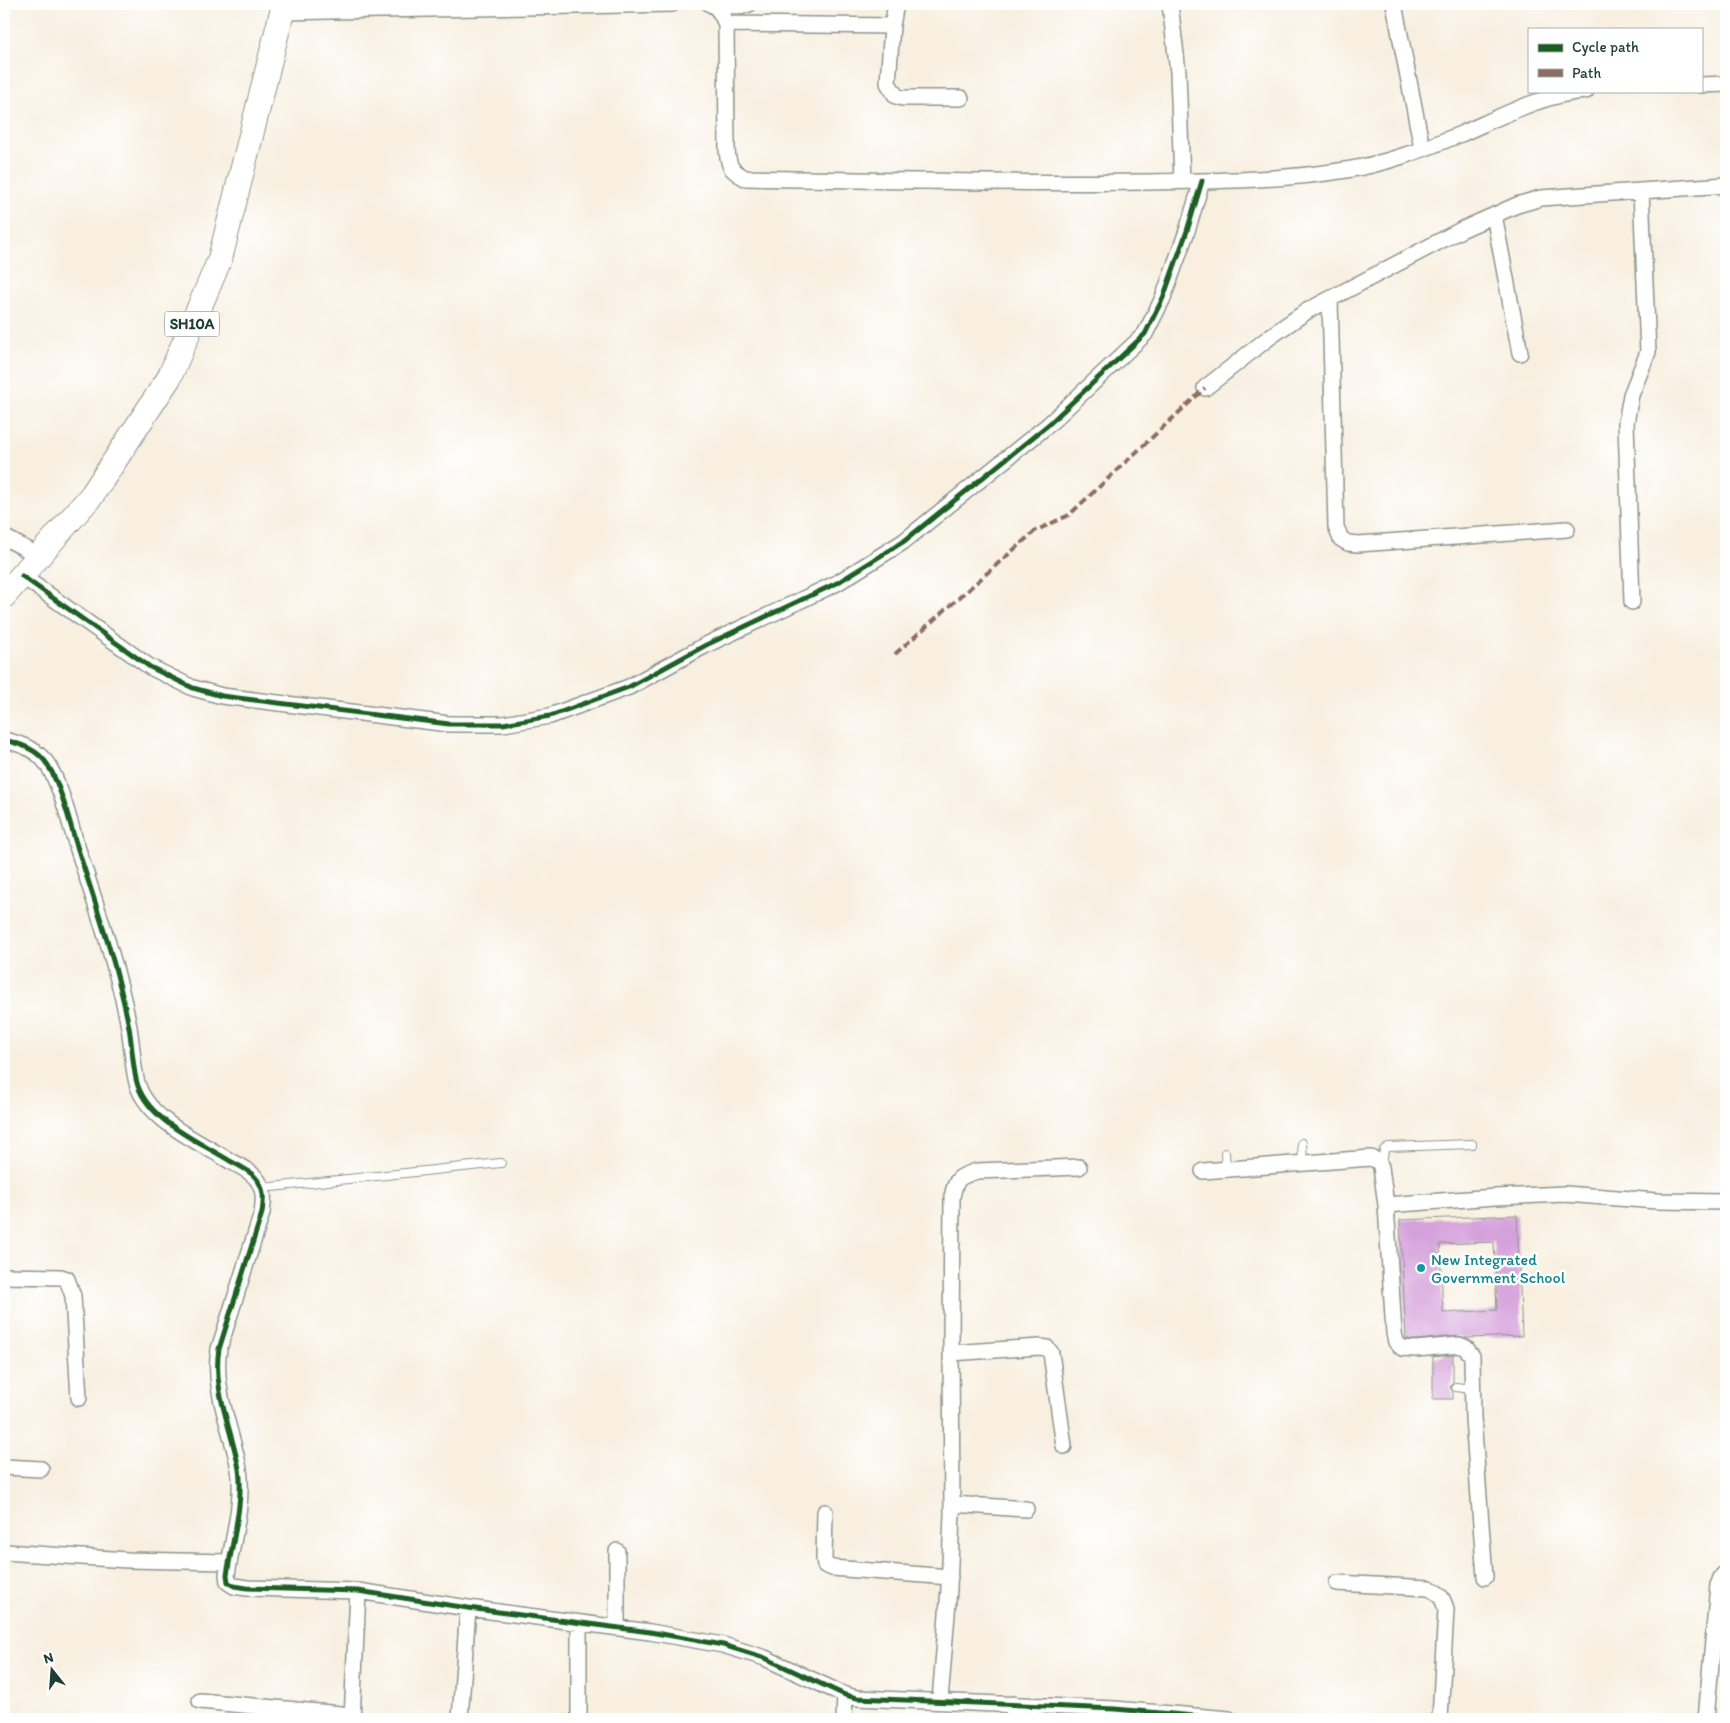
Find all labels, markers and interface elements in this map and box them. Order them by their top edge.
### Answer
legend [1528,28,1702,92]
text: Cycle path [1572,38,1639,56]
text: Path [1572,64,1601,82]
road number: SH10A [164,312,220,336]
place label: New Integrated Government School [1431,1250,1566,1287]
marker: New Integrated Government School [1415,1262,1427,1274]
north arrow [28,1646,78,1696]
text: N [41,1649,55,1668]

